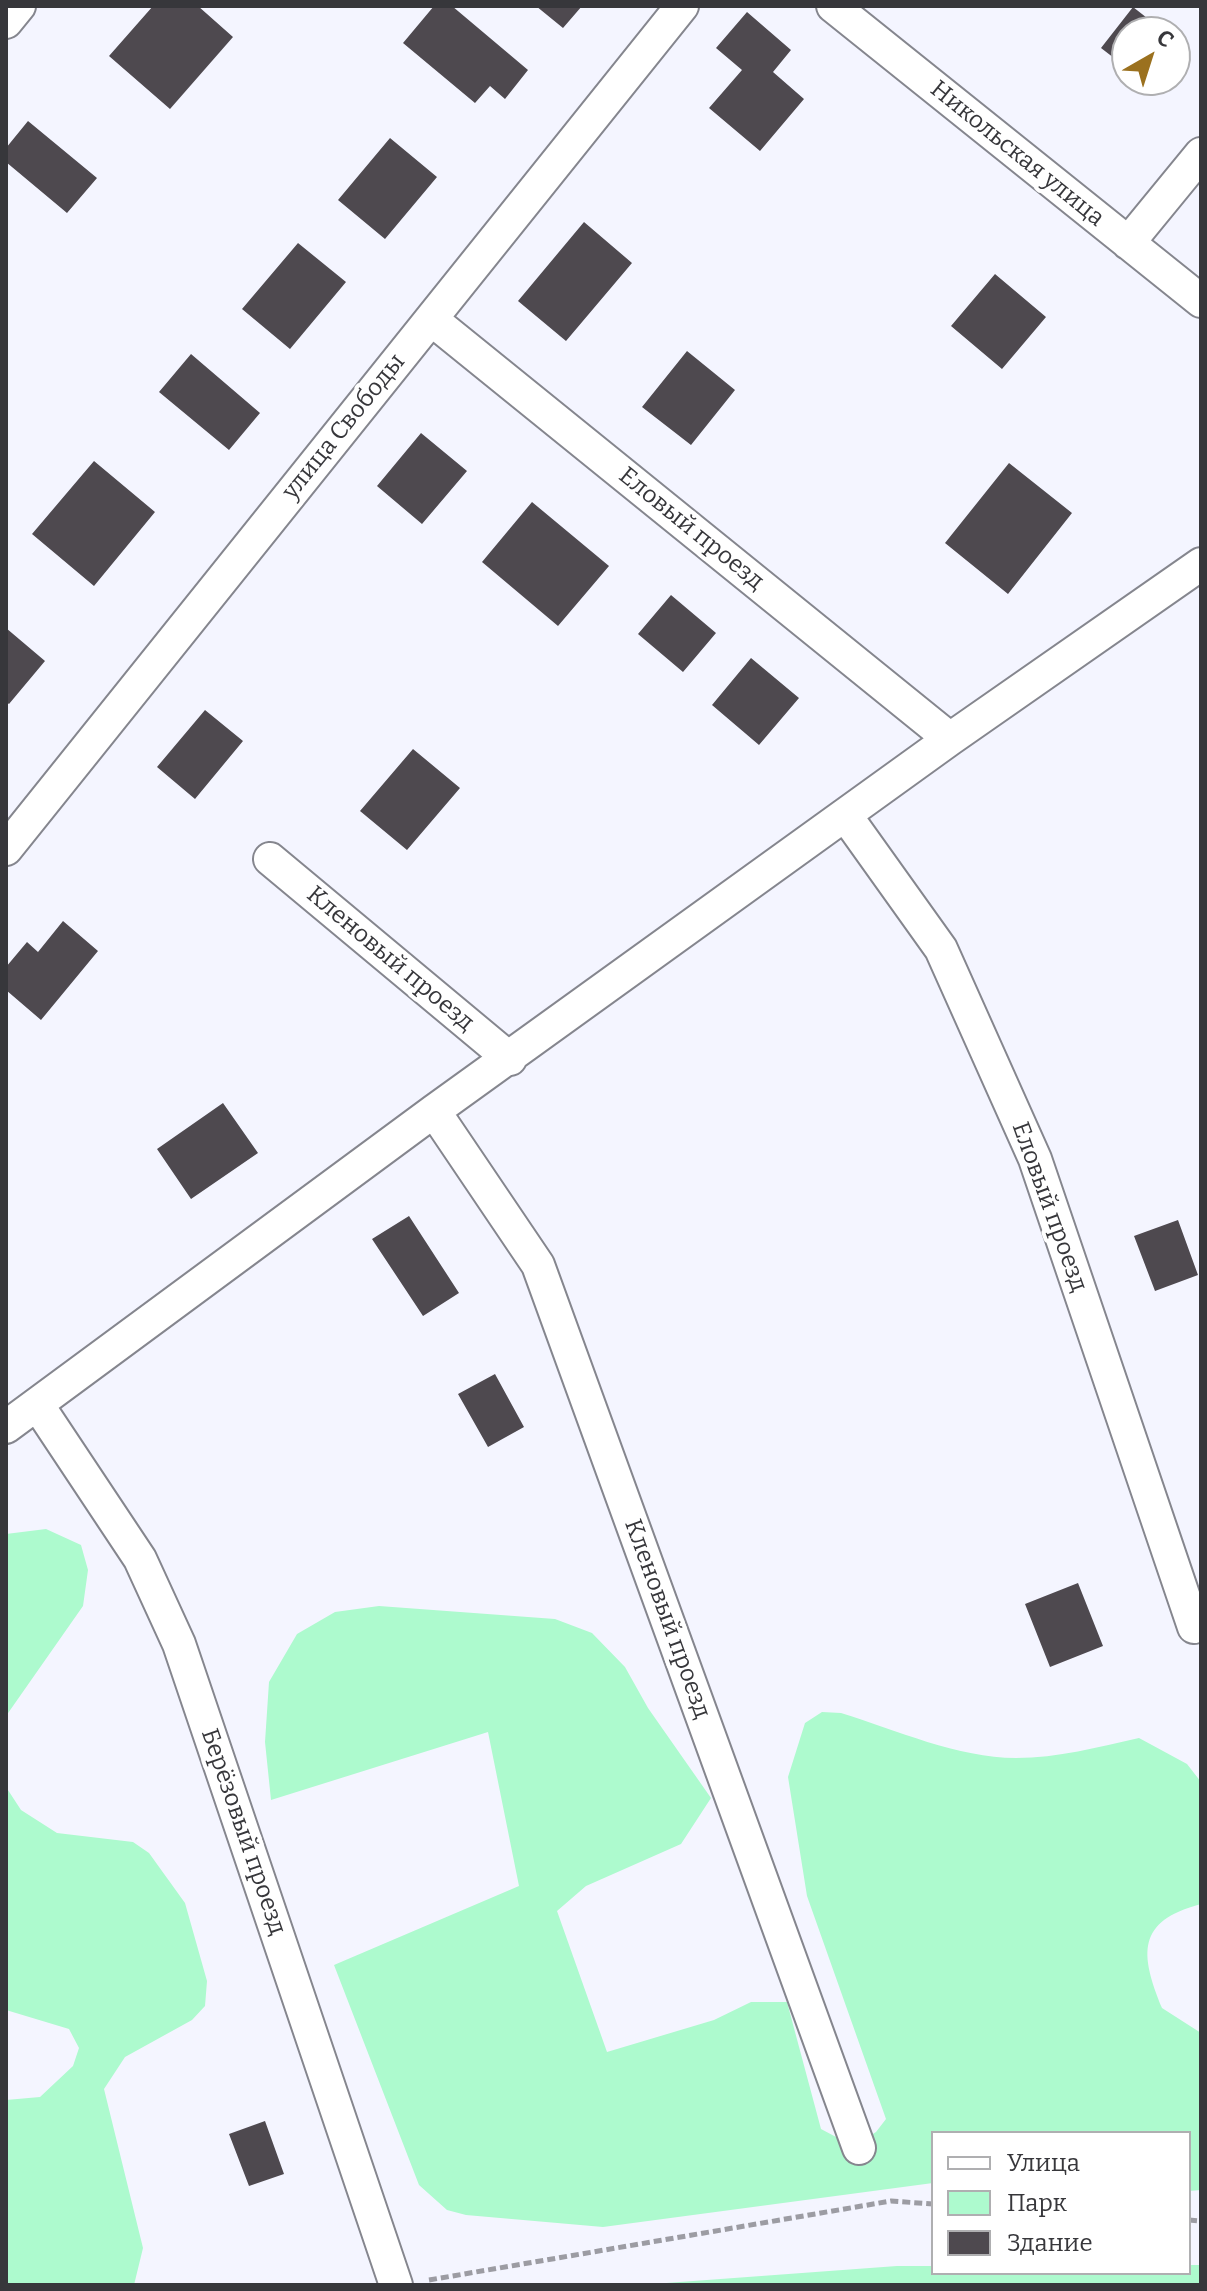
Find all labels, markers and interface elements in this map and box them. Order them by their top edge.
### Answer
north arrow [1111,16,1191,96]
text: С [1151,24,1179,53]
street label: Никольская улица [924,75,1110,233]
street label: улица Свободы [277,348,411,506]
street label: Еловый проезд [613,462,769,596]
street label: Кленовый проезд [300,881,480,1037]
street label: Еловый проезд [1005,1118,1093,1296]
street label: Кленовый проезд [618,1516,716,1722]
street label: Берёзовый проезд [194,1725,292,1939]
legend [931,2131,1191,2275]
text: Улица [1007,2149,1080,2177]
text: Парк [1007,2189,1067,2217]
text: Здание [1007,2229,1093,2257]

